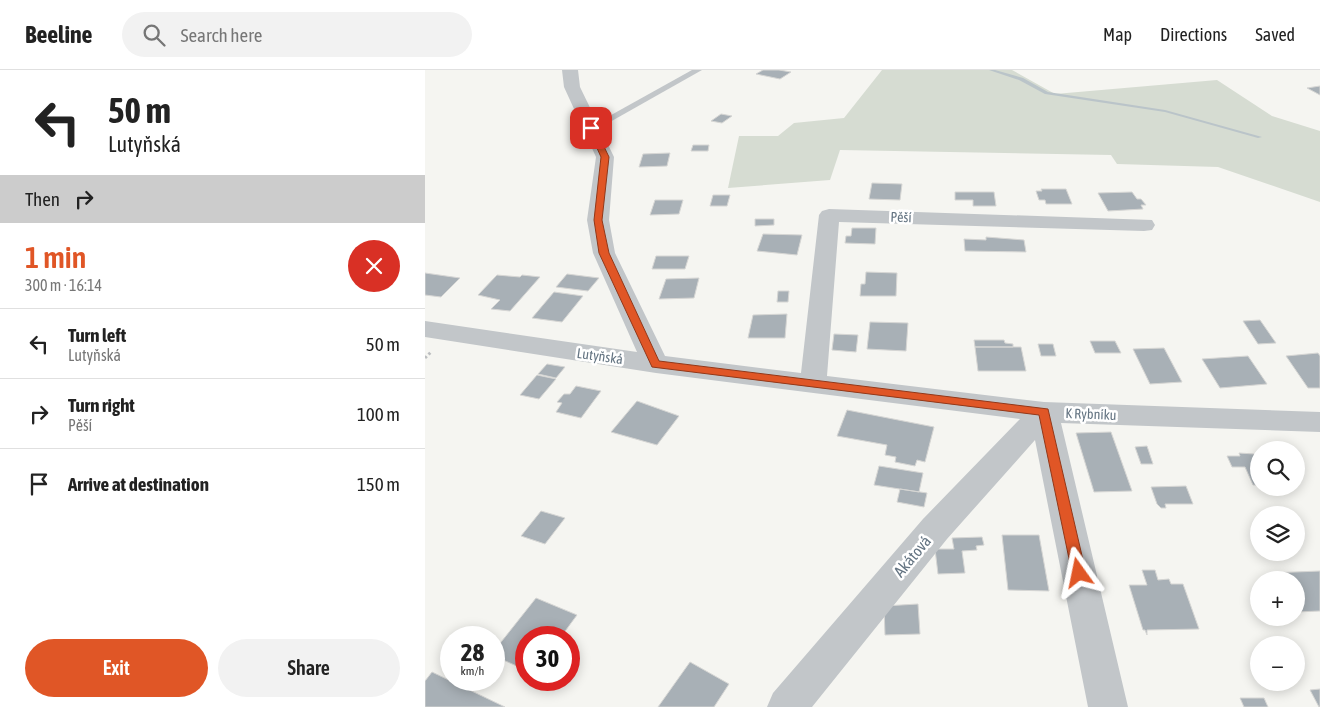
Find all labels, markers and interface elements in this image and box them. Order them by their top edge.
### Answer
search box [122,12,472,57]
text: Beeline [25,21,92,48]
icon: search [140,21,168,49]
text: Search here [180,24,262,46]
text: Map [1103,24,1132,45]
text: Directions [1160,24,1227,45]
text: Saved [1255,24,1295,45]
icon: left [25,90,90,155]
text: 50 m [108,90,171,130]
pin [570,107,612,149]
icon: arrive [577,114,605,142]
text: Lutyňská [108,131,181,157]
icon: right [70,185,98,213]
text: Then [25,188,60,210]
street label: Pěší [890,209,912,225]
text: 1 min [25,240,86,274]
button: close [348,240,400,292]
text: 300 m · 16:14 [25,276,102,294]
text: Turn left [68,324,126,346]
icon: left [25,330,53,358]
text: 50 m [366,333,400,355]
street label: Lutyňská [576,345,624,367]
text: Lutyňská [68,346,121,364]
text: Turn right [68,394,135,416]
icon: right [25,400,53,428]
text: 100 m [357,403,400,425]
street label: K Rybníku [1065,405,1117,423]
text: Pěší [68,416,92,434]
map controls [1250,441,1305,691]
button: search [1250,441,1305,496]
icon: arrive [25,470,53,498]
text: Arrive at destination [68,473,209,495]
text: 150 m [357,473,400,495]
button: layers [1250,506,1305,561]
street label: Akátová [890,532,934,580]
position arrow [1052,546,1104,598]
button: + [1250,571,1305,626]
speed limit sign: 30 [515,626,580,691]
button: − [1250,636,1305,691]
text: 28 [461,638,484,666]
button: Exit [25,639,208,697]
button: Share [218,639,400,697]
text: km/h [461,664,484,678]

